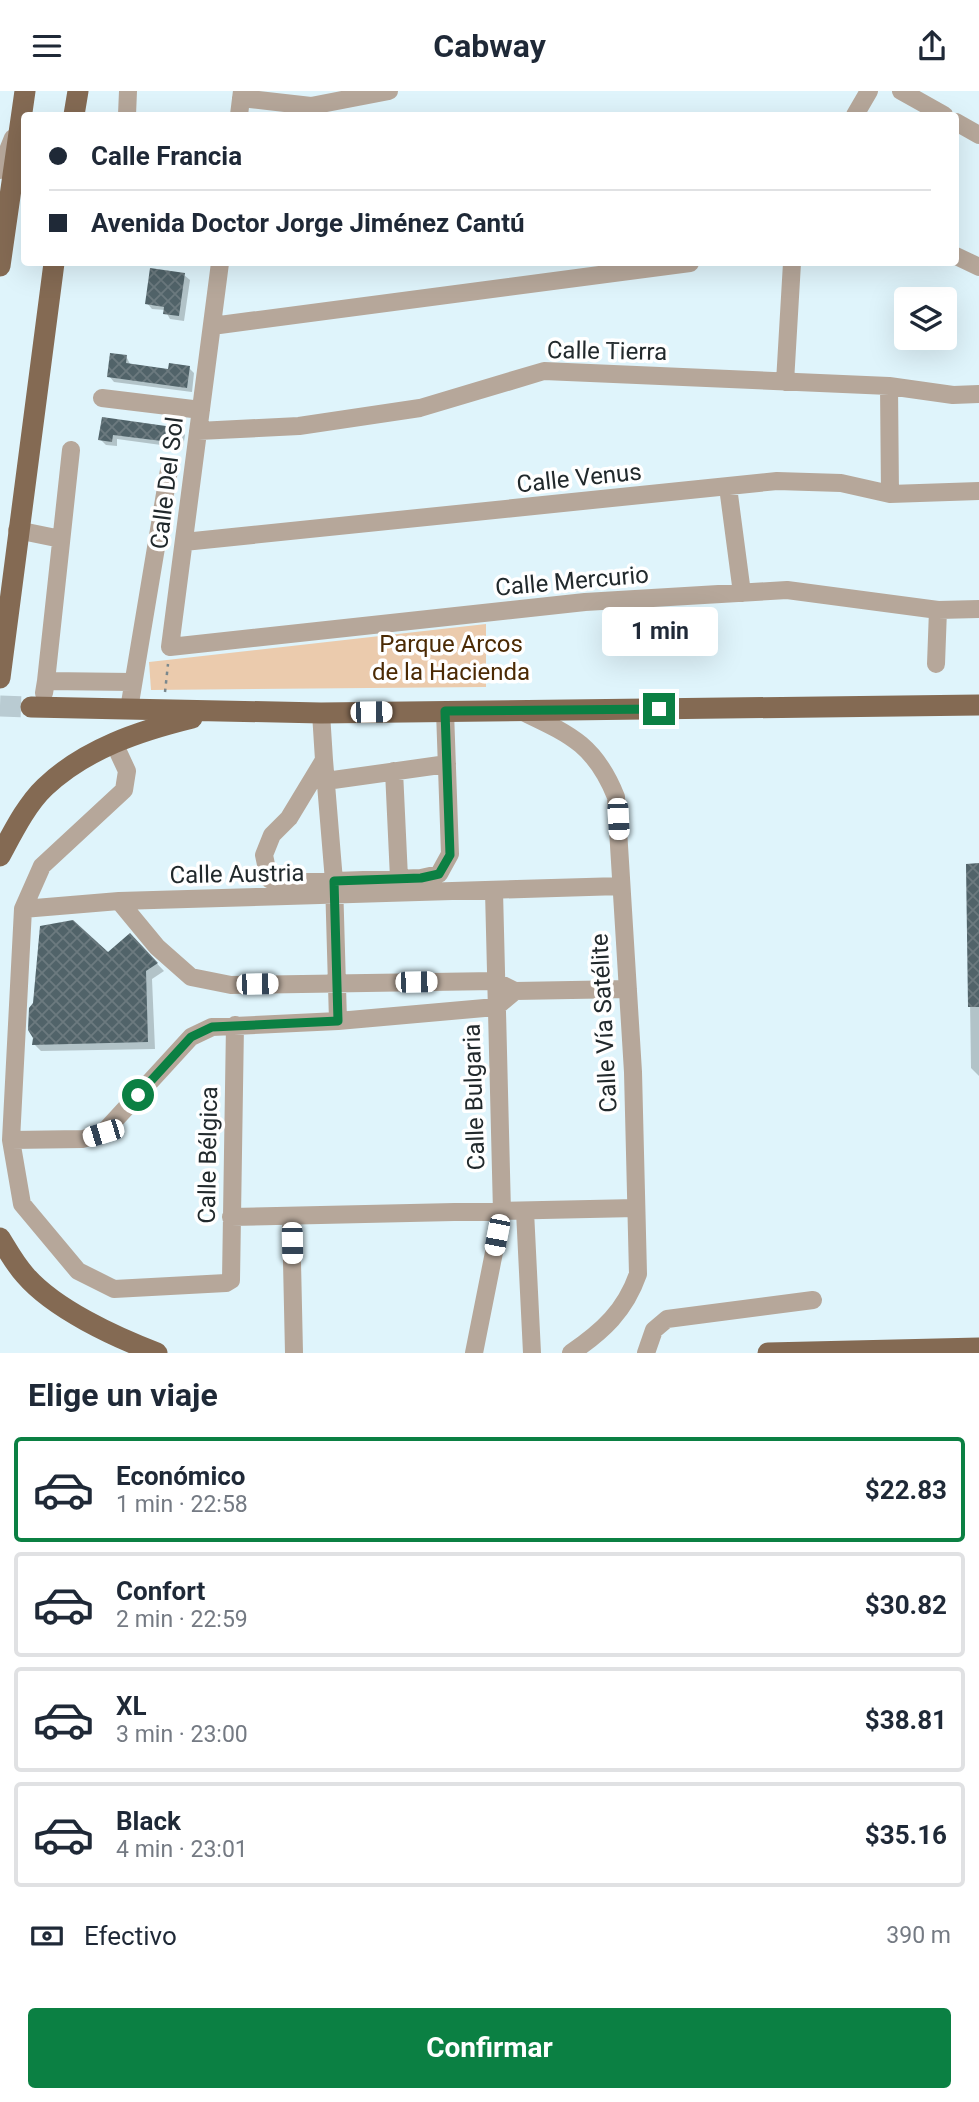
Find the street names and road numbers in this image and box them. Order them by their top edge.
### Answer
street label: Calle Tierra [547,336,667,366]
street label: Calle Del Sol [145,415,189,551]
street label: Calle Venus [515,458,643,498]
street label: Calle Mercurio [494,560,650,602]
street label: Calle Austria [169,859,305,889]
street label: Calle Vía Satélite [585,933,623,1113]
street label: Calle Bulgaria [457,1023,491,1171]
street label: Calle Bélgica [193,1086,223,1224]

